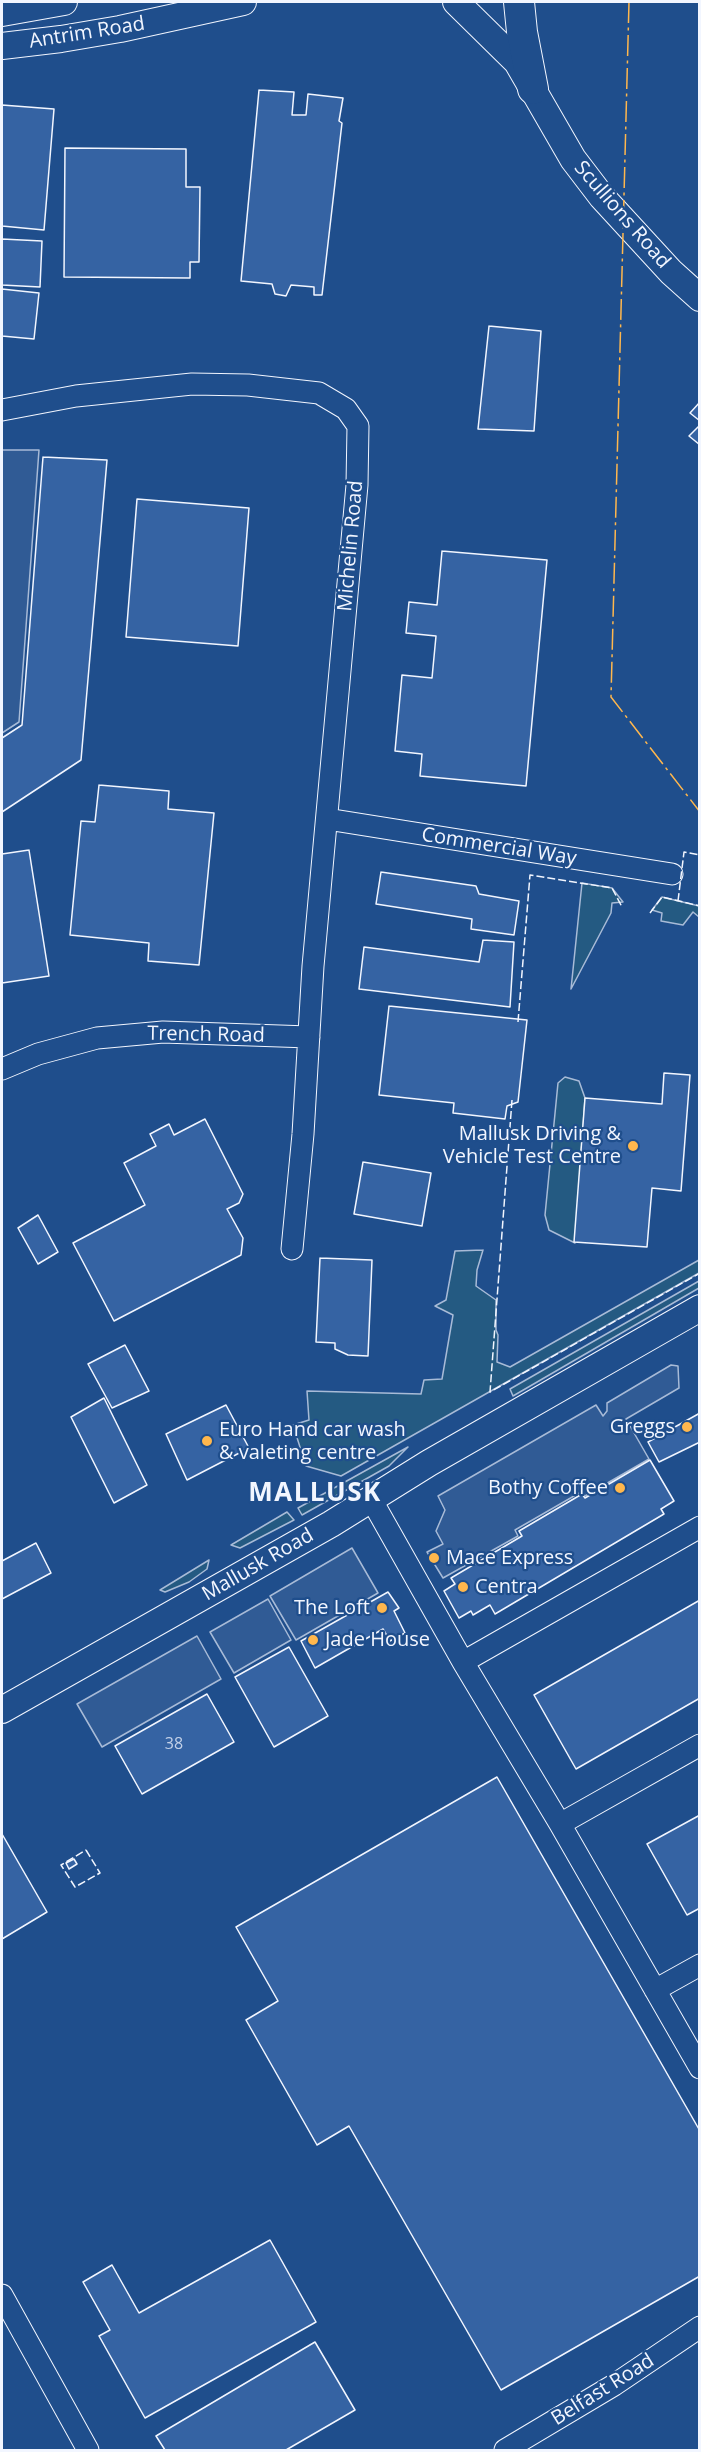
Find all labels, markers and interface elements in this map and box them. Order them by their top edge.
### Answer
street label: Antrim Road [27,12,147,54]
street label: Scullions Road [569,156,675,274]
street label: Michelin Road [333,480,369,612]
street label: Commercial Way [420,823,578,871]
street label: Trench Road [147,1022,265,1048]
place label: Mallusk Driving & Vehicle Test Centre [443,1122,621,1169]
marker: Mallusk Driving & Vehicle Test Centre [626,1139,640,1153]
place label: Greggs [610,1415,675,1439]
place label: Euro Hand car wash & valeting centre [219,1418,406,1465]
marker: Greggs [680,1420,694,1434]
marker: Euro Hand car wash & valeting centre [200,1434,214,1448]
place label: Bothy Coffee [488,1476,608,1500]
district label: MALLUSK [248,1478,382,1510]
marker: Bothy Coffee [613,1481,627,1495]
street label: Mallusk Road [198,1524,318,1606]
place label: Mace Express [446,1546,573,1570]
marker: Mace Express [427,1551,441,1565]
place label: Centra [475,1575,538,1599]
marker: Centra [456,1580,470,1594]
place label: The Loft [294,1596,370,1620]
marker: The Loft [375,1601,389,1615]
place label: Jade House [325,1628,430,1652]
marker: Jade House [306,1633,320,1647]
house number: 38 [165,1734,183,1754]
street label: Belfast Road [547,2349,659,2431]

